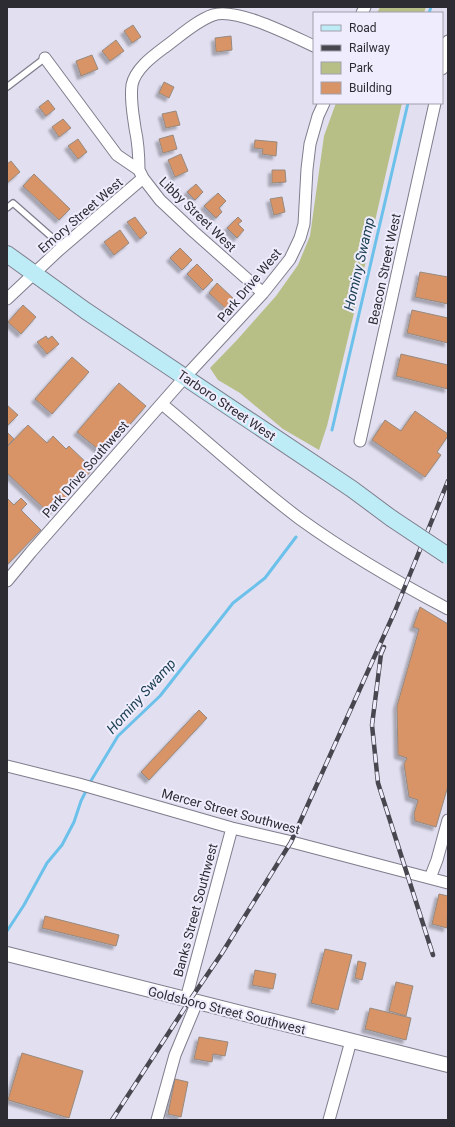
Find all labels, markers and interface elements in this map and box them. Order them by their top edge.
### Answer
legend [313,12,443,104]
text: Road [349,21,377,35]
text: Railway [349,41,390,55]
text: Park [349,61,374,75]
text: Building [349,81,392,95]
street label: Libby Street West [156,174,239,255]
street label: Emory Street West [35,175,126,256]
street label: Beacon Street West [365,212,404,326]
water label: Hominy Swamp [340,216,378,312]
street label: Park Drive West [214,246,284,325]
street label: Tarboro Street West [175,367,279,444]
street label: Park Drive Southwest [39,418,131,521]
water label: Hominy Swamp [103,655,179,737]
street label: Mercer Street Southwest [160,786,302,837]
street label: Banks Street Southwest [170,842,221,979]
street label: Goldsboro Street Southwest [146,984,307,1037]

